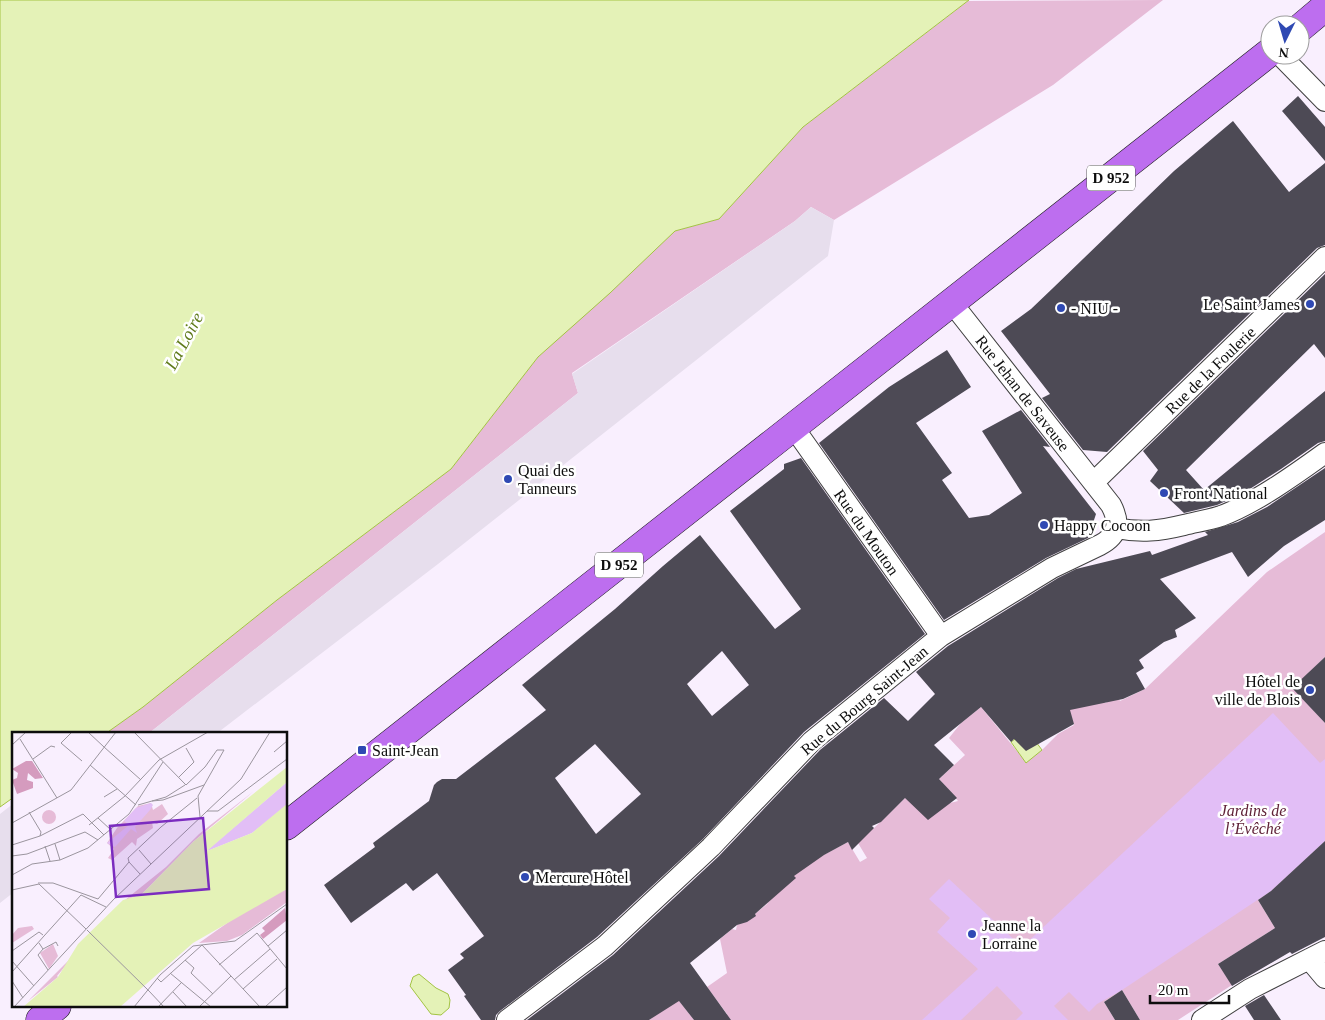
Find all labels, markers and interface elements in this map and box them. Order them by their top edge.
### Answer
north arrow [1260,15,1310,65]
text: N [1278,45,1290,60]
road number: D 952 [1087,166,1135,190]
place label: Le Saint James [1203,296,1300,313]
marker: Le Saint James [1304,298,1316,310]
place label: ‑ NIU ‑ [1071,300,1118,317]
marker: ‑ NIU ‑ [1055,302,1067,314]
water label: La Loire [160,309,207,374]
street label: Rue de la Foulerie [1162,323,1259,417]
street label: Rue Jehan de Saveuse [972,332,1073,454]
place label: Quai des Tanneurs [518,462,576,497]
marker: Quai des Tanneurs [502,473,514,485]
place label: Front National [1174,485,1268,502]
street label: Rue du Mouton [831,486,902,578]
marker: Front National [1158,487,1170,499]
place label: Happy Cocoon [1054,517,1150,535]
marker: Happy Cocoon [1038,519,1050,531]
road number: D 952 [595,552,643,578]
street label: Rue du Bourg Saint-Jean [798,642,932,759]
place label: Hôtel de ville de Blois [1215,673,1300,708]
marker: Hôtel de ville de Blois [1304,684,1316,696]
inset map [12,732,288,1008]
place label: Saint-Jean [372,742,439,759]
marker: Saint-Jean [356,744,368,756]
park label: Jardins de l’Évêché [1220,802,1286,837]
place label: Mercure Hôtel [535,869,629,886]
marker: Mercure Hôtel [519,871,531,883]
place label: Jeanne la Lorraine [982,917,1041,952]
marker: Jeanne la Lorraine [966,928,978,940]
scale bar [1150,972,1229,1004]
text: 20 m [1158,982,1189,998]

